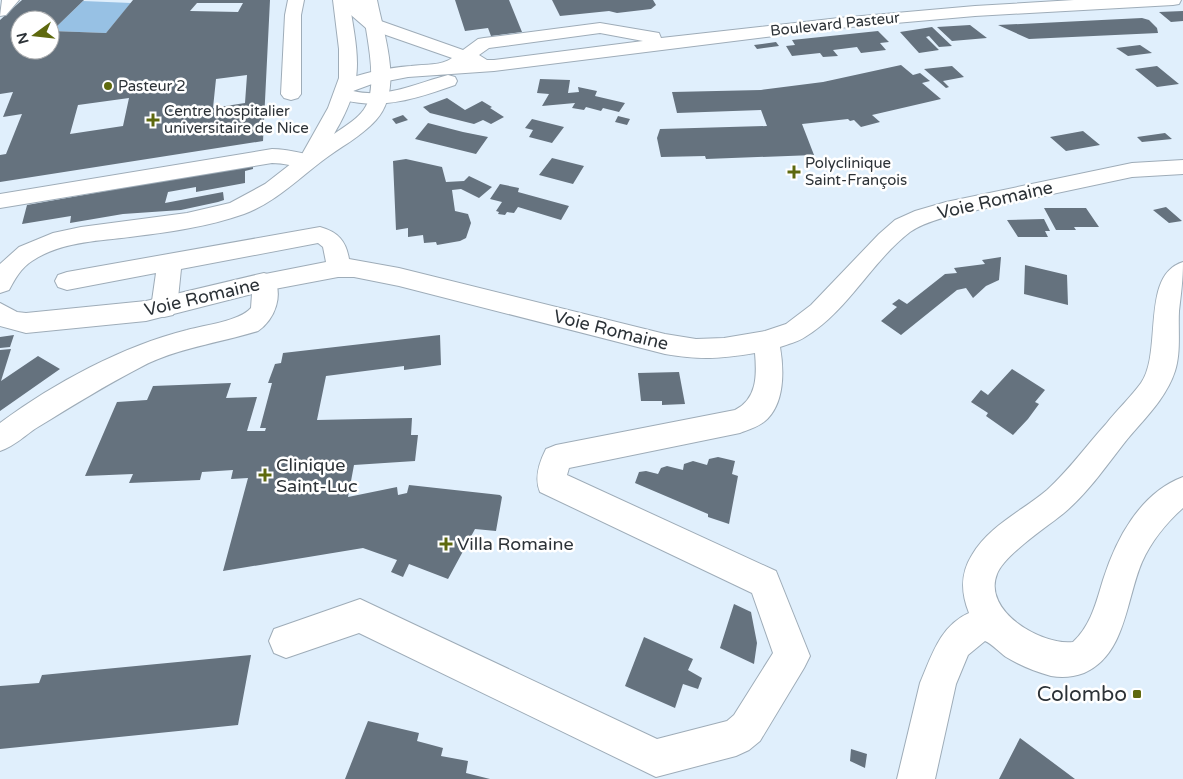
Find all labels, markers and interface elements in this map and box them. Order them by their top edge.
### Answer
street label: Boulevard Pasteur [769,8,901,40]
north arrow [10,10,60,60]
text: N [13,31,33,46]
place label: Pasteur 2 [118,77,186,95]
marker: Pasteur 2 [102,80,114,92]
place label: Centre hospitalier universitaire de Nice [164,102,309,137]
marker: Centre hospitalier universitaire de Nice [146,113,160,127]
place label: Polyclinique Saint-François [805,154,907,189]
marker: Polyclinique Saint-François [787,165,801,179]
street label: Voie Romaine [935,176,1055,224]
street label: Voie Romaine [142,273,262,321]
street label: Voie Romaine [551,305,671,355]
place label: Clinique Saint-Luc [276,454,358,497]
marker: Clinique Saint-Luc [258,468,272,482]
place label: Villa Romaine [457,533,574,555]
marker: Villa Romaine [439,537,453,551]
place label: Colombo [1037,682,1127,707]
marker: Colombo [1131,688,1143,700]

